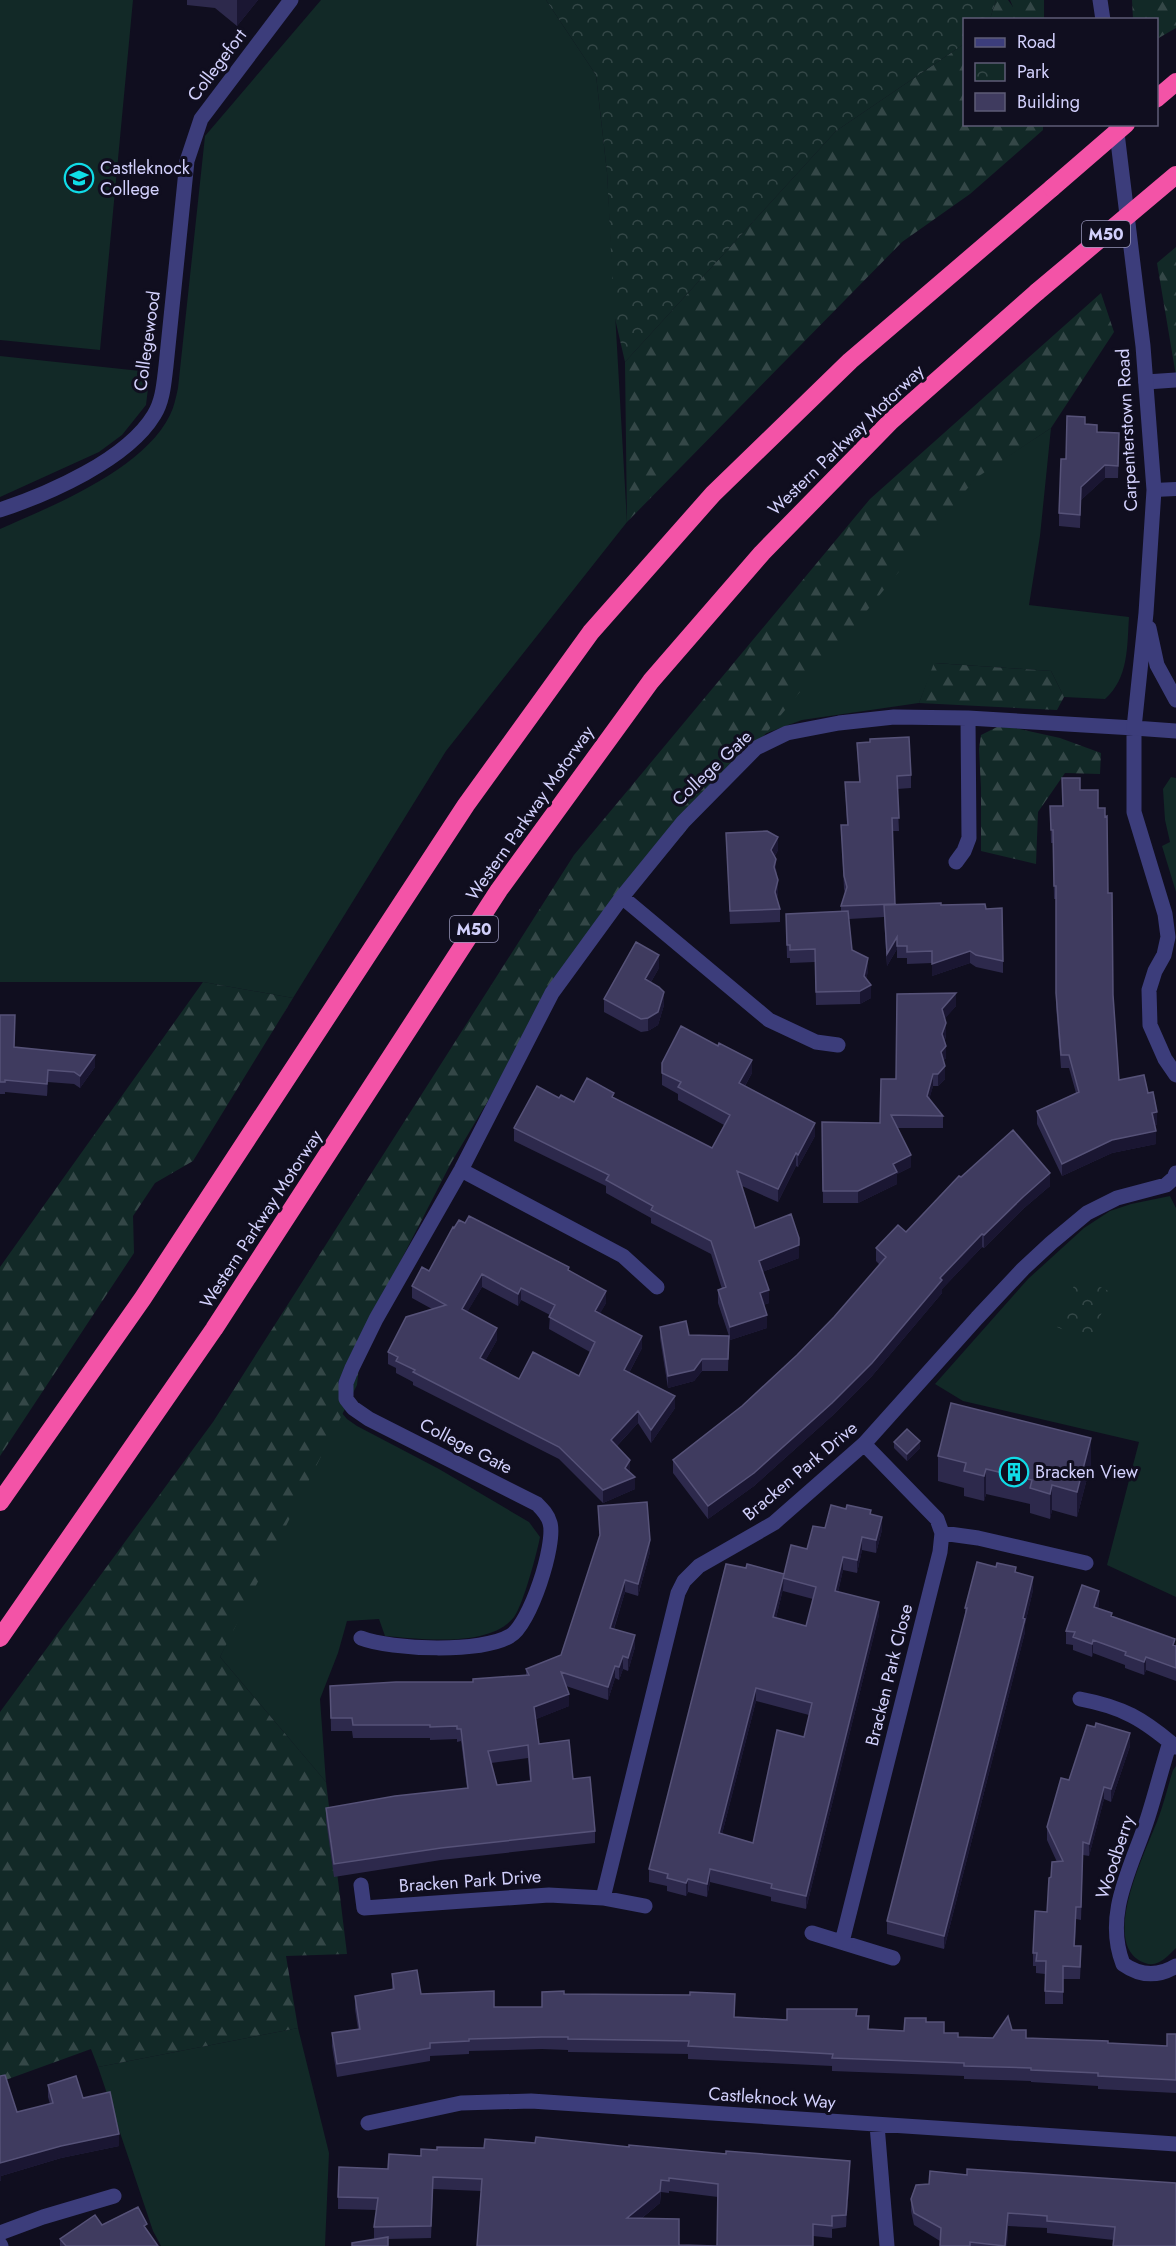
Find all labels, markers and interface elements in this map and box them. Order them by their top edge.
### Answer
legend [963,18,1158,126]
street label: Collegefort [181,23,253,107]
text: Road [1017,29,1056,55]
text: Park [1017,59,1049,85]
text: Building [1017,89,1080,115]
place label: Castleknock College [100,155,190,202]
school or university icon: Castleknock College [63,162,95,194]
road number: M50 [1082,221,1130,247]
street label: Collegewood [127,289,167,393]
street label: Carpenterstown Road [1110,348,1144,512]
street label: Western Parkway Motorway [762,358,930,522]
street label: Western Parkway Motorway [460,720,600,906]
street label: College Gate [666,724,758,812]
road number: M50 [450,916,498,942]
street label: Western Parkway Motorway [193,1125,329,1313]
street label: College Gate [415,1412,517,1480]
street label: Bracken Park Drive [737,1415,863,1527]
building icon: Bracken View [998,1456,1030,1488]
place label: Bracken View [1035,1459,1139,1485]
street label: Bracken Park Close [859,1601,919,1749]
street label: Woodberry [1089,1812,1141,1902]
street label: Bracken Park Drive [398,1863,542,1899]
street label: Castleknock Way [707,2081,837,2115]

